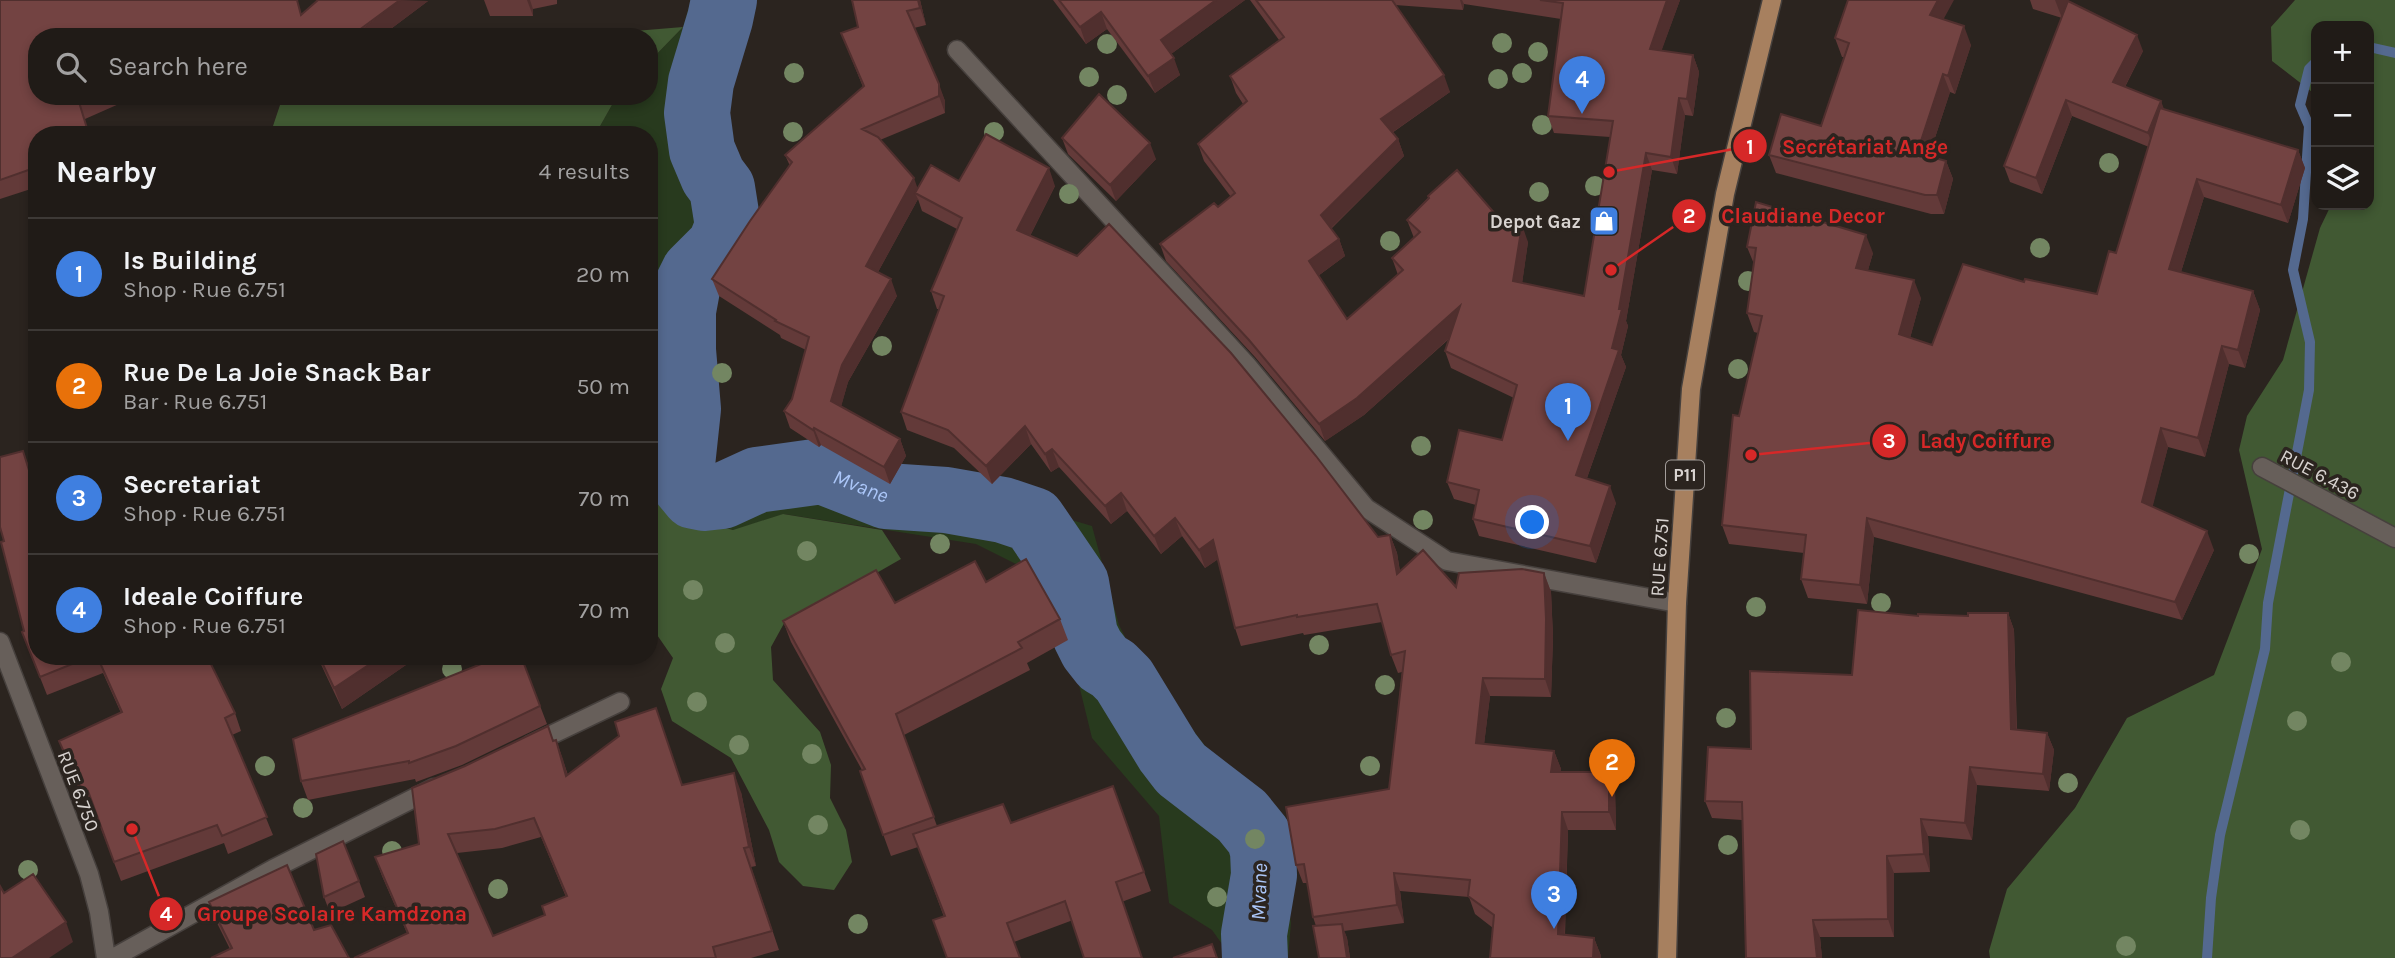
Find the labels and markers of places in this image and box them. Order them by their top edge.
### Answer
pin: 4 [1559,56,1605,114]
callout: Secrétariat Ange [1733,125,1962,167]
callout: Claudiane Decor [1672,195,1898,237]
shop icon: Depot Gaz [1587,204,1621,238]
place label: Depot Gaz [1490,211,1581,233]
pin: 1 [1545,383,1591,441]
callout: Lady Coiffure [1872,420,2066,462]
pin: 2 [1589,739,1635,797]
pin: 3 [1531,871,1577,929]
callout: Groupe Scolaire Kamdzona [148,893,481,935]

